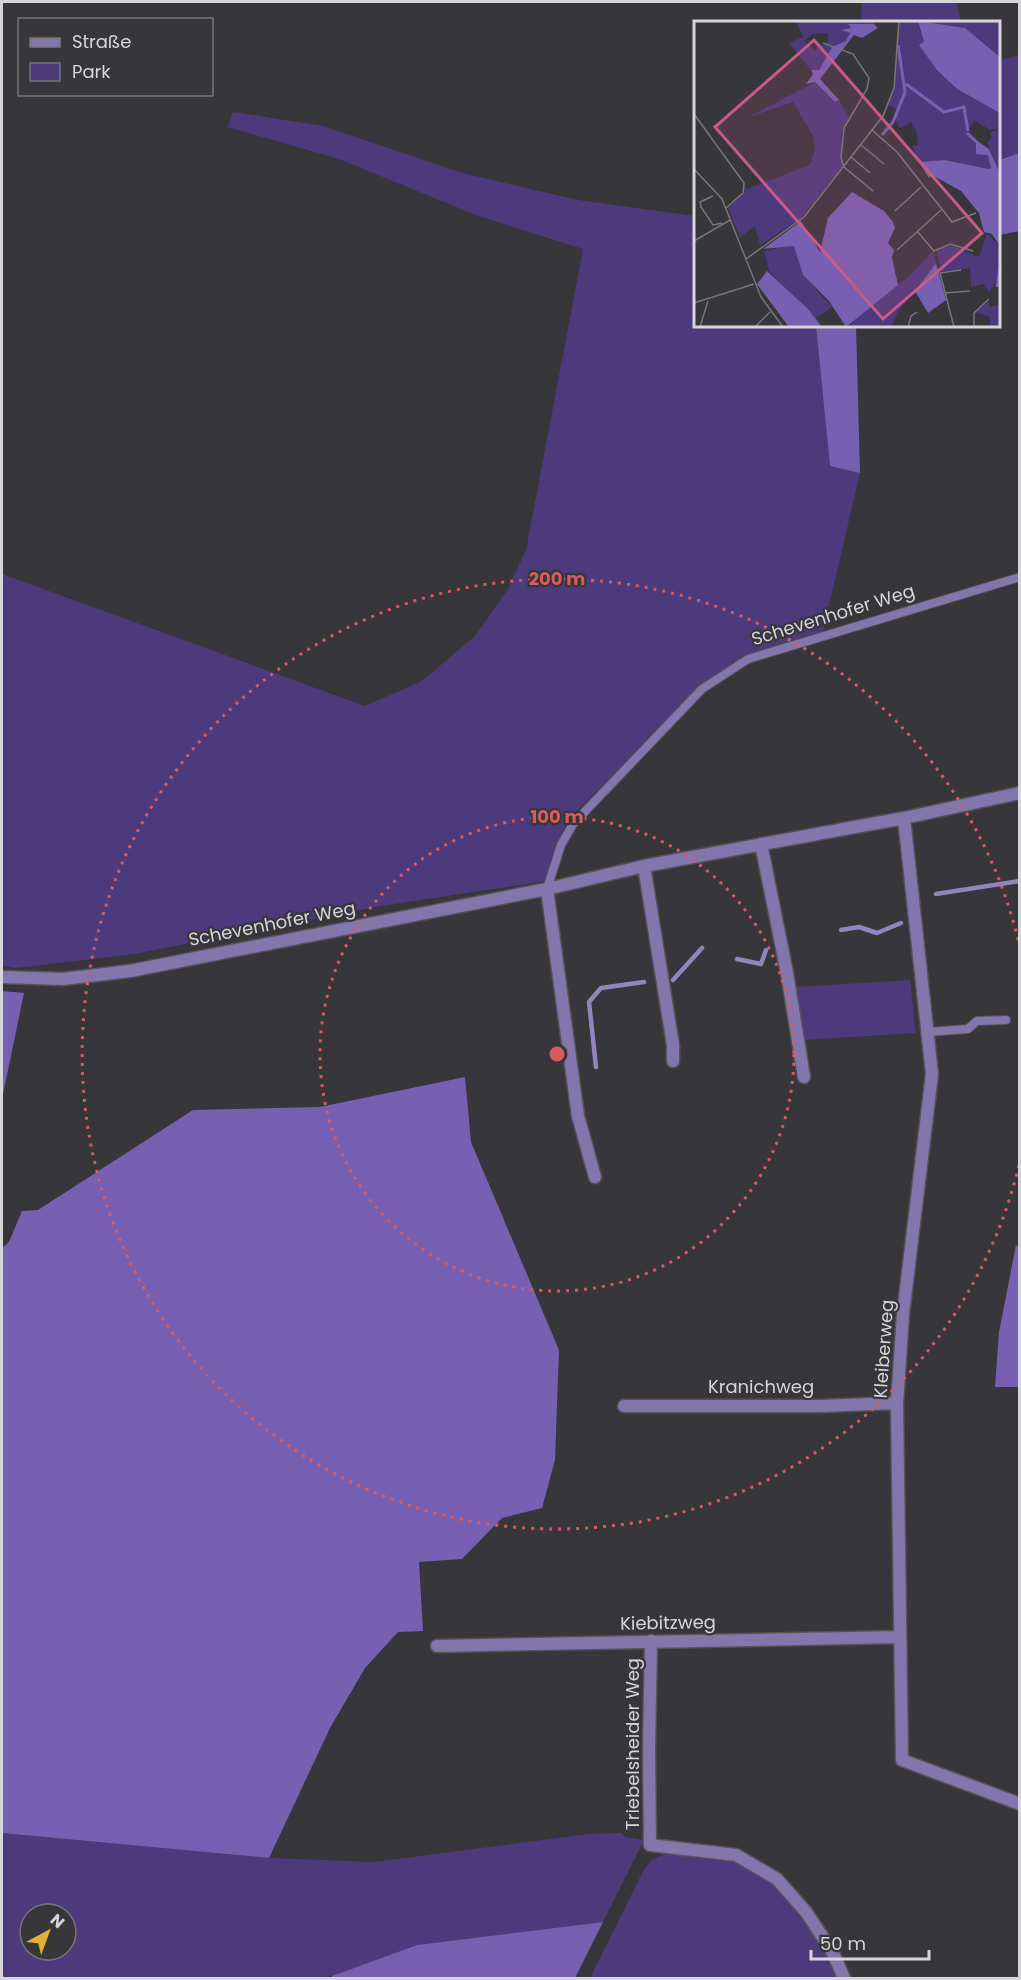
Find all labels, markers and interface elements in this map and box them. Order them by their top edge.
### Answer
legend [18,18,213,96]
inset map [694,21,1000,327]
text: Straße [72,29,131,54]
text: Park [72,59,111,84]
text: 200 m [529,566,585,591]
street label: Schevenhofer Weg [748,578,918,651]
text: 100 m [530,804,584,829]
street label: Schevenhofer Weg [186,895,357,952]
centre of rings [547,1044,567,1064]
street label: Kleiberweg [868,1299,899,1399]
street label: Kranichweg [708,1374,814,1399]
street label: Kiebitzweg [620,1609,716,1636]
street label: Triebelsheider Weg [620,1658,645,1830]
north arrow [18,1902,78,1962]
text: N [45,1908,70,1934]
scale bar [811,1923,930,1961]
text: 50 m [820,1931,866,1956]

